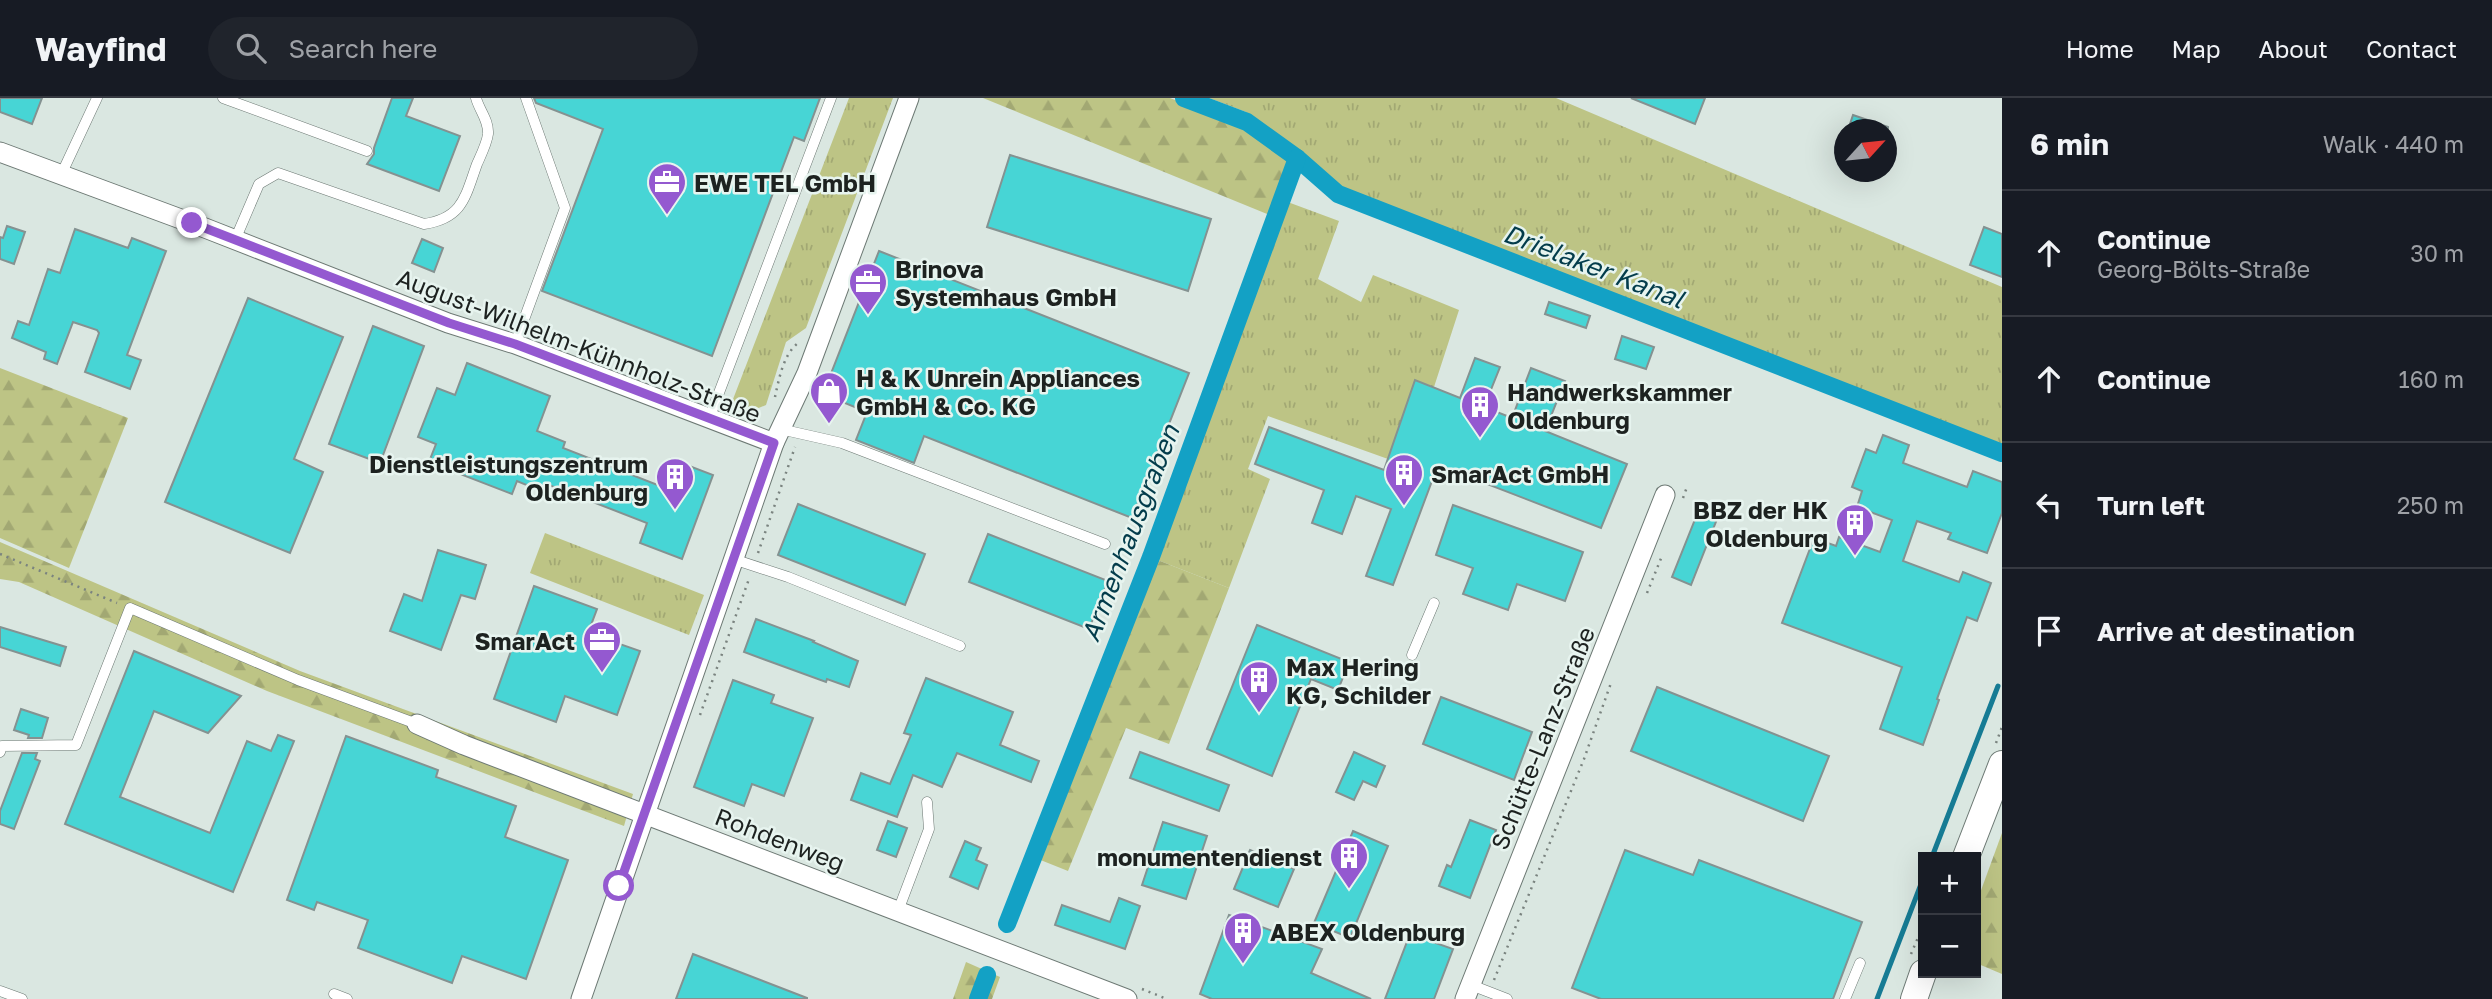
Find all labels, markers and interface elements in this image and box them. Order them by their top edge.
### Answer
search box [208,17,698,80]
text: Wayfind [35,29,166,68]
icon: search [232,29,270,67]
text: Search here [288,33,437,64]
text: Home [2066,34,2134,63]
text: Map [2172,34,2221,63]
text: About [2259,34,2328,63]
text: Contact [2366,34,2457,63]
north arrow [1834,119,1897,182]
text: 6 min [2030,126,2109,162]
text: Walk · 440 m [2323,130,2464,158]
office icon: EWE TEL GmbH [646,161,688,216]
place label: EWE TEL GmbH [694,168,876,197]
route end [176,207,207,238]
water label: Drielaker Kanal [1499,217,1690,315]
text: Continue [2097,224,2211,255]
icon: ahead [2030,234,2068,272]
text: 30 m [2410,239,2464,267]
place label: Brinova Systemhaus GmbH [895,254,1117,311]
text: Georg-Bölts-Straße [2097,255,2310,283]
office icon: Brinova Systemhaus GmbH [847,261,889,316]
street label: August-Wilhelm-Kühnholz-Straße [393,262,765,428]
icon: ahead [2030,360,2068,398]
place label: H & K Unrein Appliances GmbH & Co. KG [856,363,1140,420]
text: Continue [2097,364,2211,395]
text: 160 m [2399,365,2464,393]
shop icon: H & K Unrein Appliances GmbH & Co. KG [808,370,850,425]
place label: Handwerkskammer Oldenburg [1507,377,1732,434]
building icon: Handwerkskammer Oldenburg [1459,384,1501,439]
water label: Armenhausgraben [1074,419,1186,646]
place label: Dienstleistungszentrum Oldenburg [369,449,648,506]
building icon: SmarAct GmbH [1383,452,1425,507]
building icon: Dienstleistungszentrum Oldenburg [654,456,696,511]
place label: SmarAct GmbH [1431,459,1609,488]
icon: left [2030,486,2068,524]
text: Turn left [2097,490,2205,521]
text: 250 m [2397,491,2464,519]
place label: BBZ der HK Oldenburg [1693,495,1829,552]
building icon: BBZ der HK Oldenburg [1834,502,1876,557]
icon: arrive [2030,612,2068,650]
text: Arrive at destination [2097,616,2355,647]
office icon: SmarAct [581,619,623,674]
street label: Schütte-Lanz-Straße [1484,622,1600,854]
place label: SmarAct [474,626,575,655]
place label: Max Hering KG, Schilder [1286,652,1431,709]
building icon: Max Hering KG, Schilder [1238,659,1280,714]
street label: Rohdenweg [711,801,849,877]
building icon: monumentendienst [1328,835,1370,890]
place label: monumentendienst [1097,842,1322,871]
map controls [1918,852,1981,978]
button: + [1918,852,1981,915]
route start [603,870,634,901]
building icon: ABEX Oldenburg [1222,910,1264,965]
button: − [1918,915,1981,978]
place label: ABEX Oldenburg [1270,917,1465,946]

